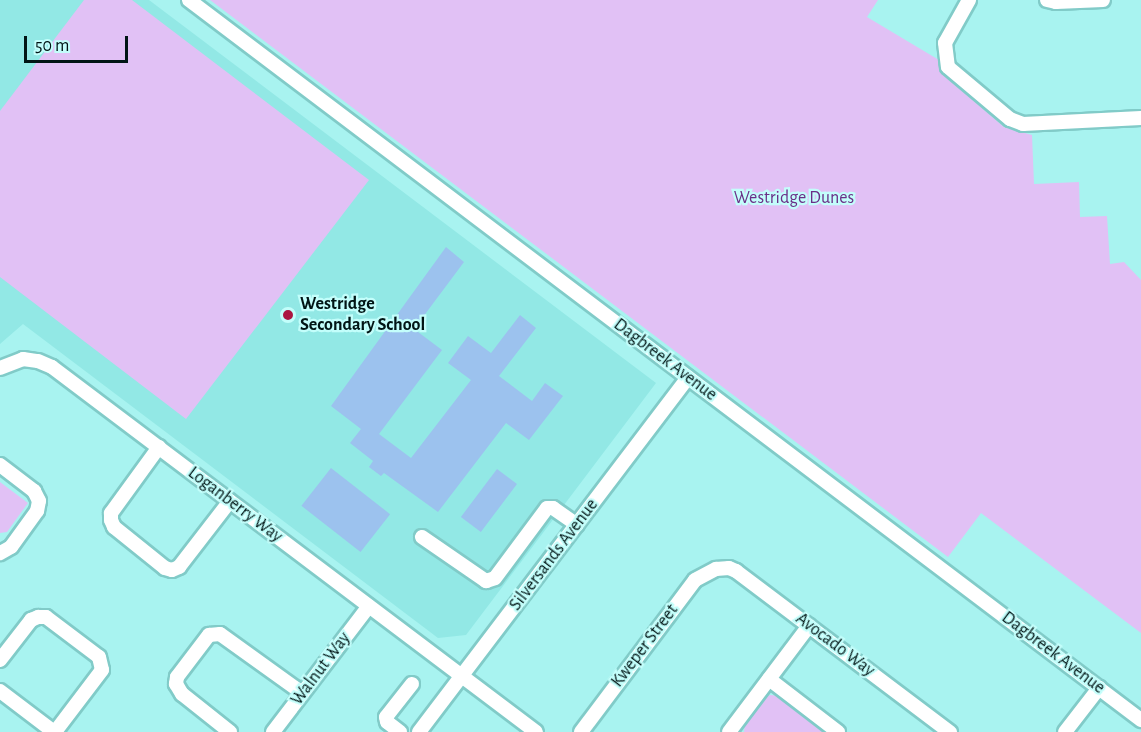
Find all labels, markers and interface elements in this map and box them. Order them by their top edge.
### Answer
scale bar [27,24,130,62]
text: 50 m [35,37,69,55]
park label: Westridge Dunes [734,187,854,209]
place label: Westridge Secondary School [300,294,425,336]
marker: Westridge Secondary School [281,308,295,322]
street label: Dagbreek Avenue [609,314,721,406]
street label: Loganberry Way [183,462,287,548]
street label: Silversands Avenue [505,495,603,615]
street label: Kweper Street [607,600,683,692]
street label: Dagbreek Avenue [997,607,1109,699]
street label: Avocado Way [791,608,879,682]
street label: Walnut Way [287,628,355,710]

